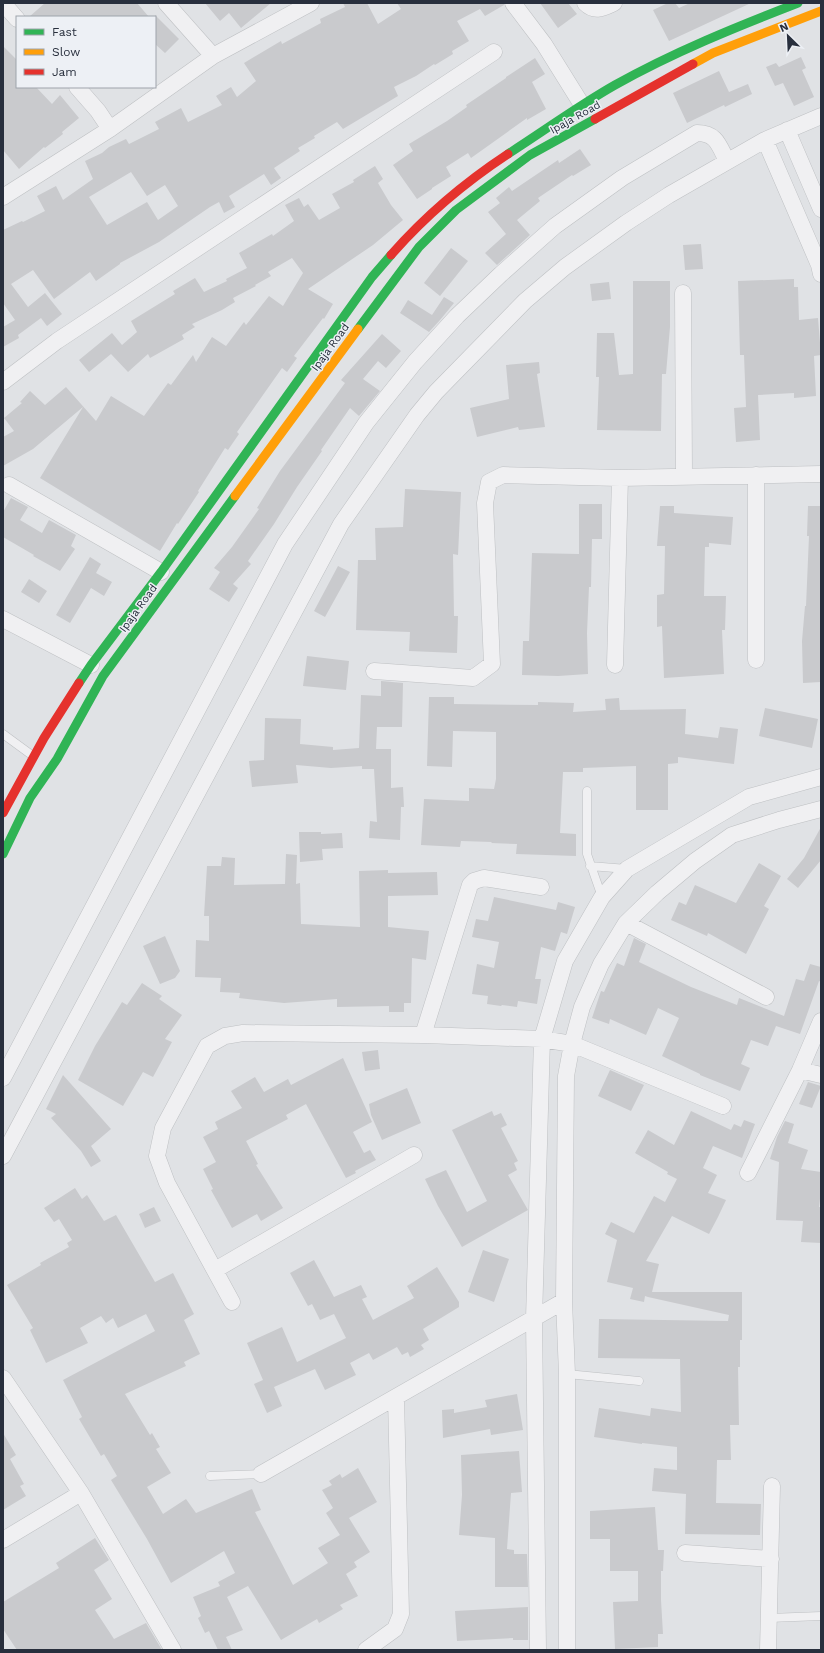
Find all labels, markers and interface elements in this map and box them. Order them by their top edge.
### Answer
legend [16,16,156,88]
north arrow [768,16,808,56]
text: N [778,20,791,35]
text: Fast [52,25,77,39]
text: Slow [52,45,80,59]
text: Jam [52,65,77,79]
street label: Ipaja Road [548,98,603,137]
street label: Ipaja Road [309,321,352,374]
street label: Ipaja Road [117,582,160,635]

